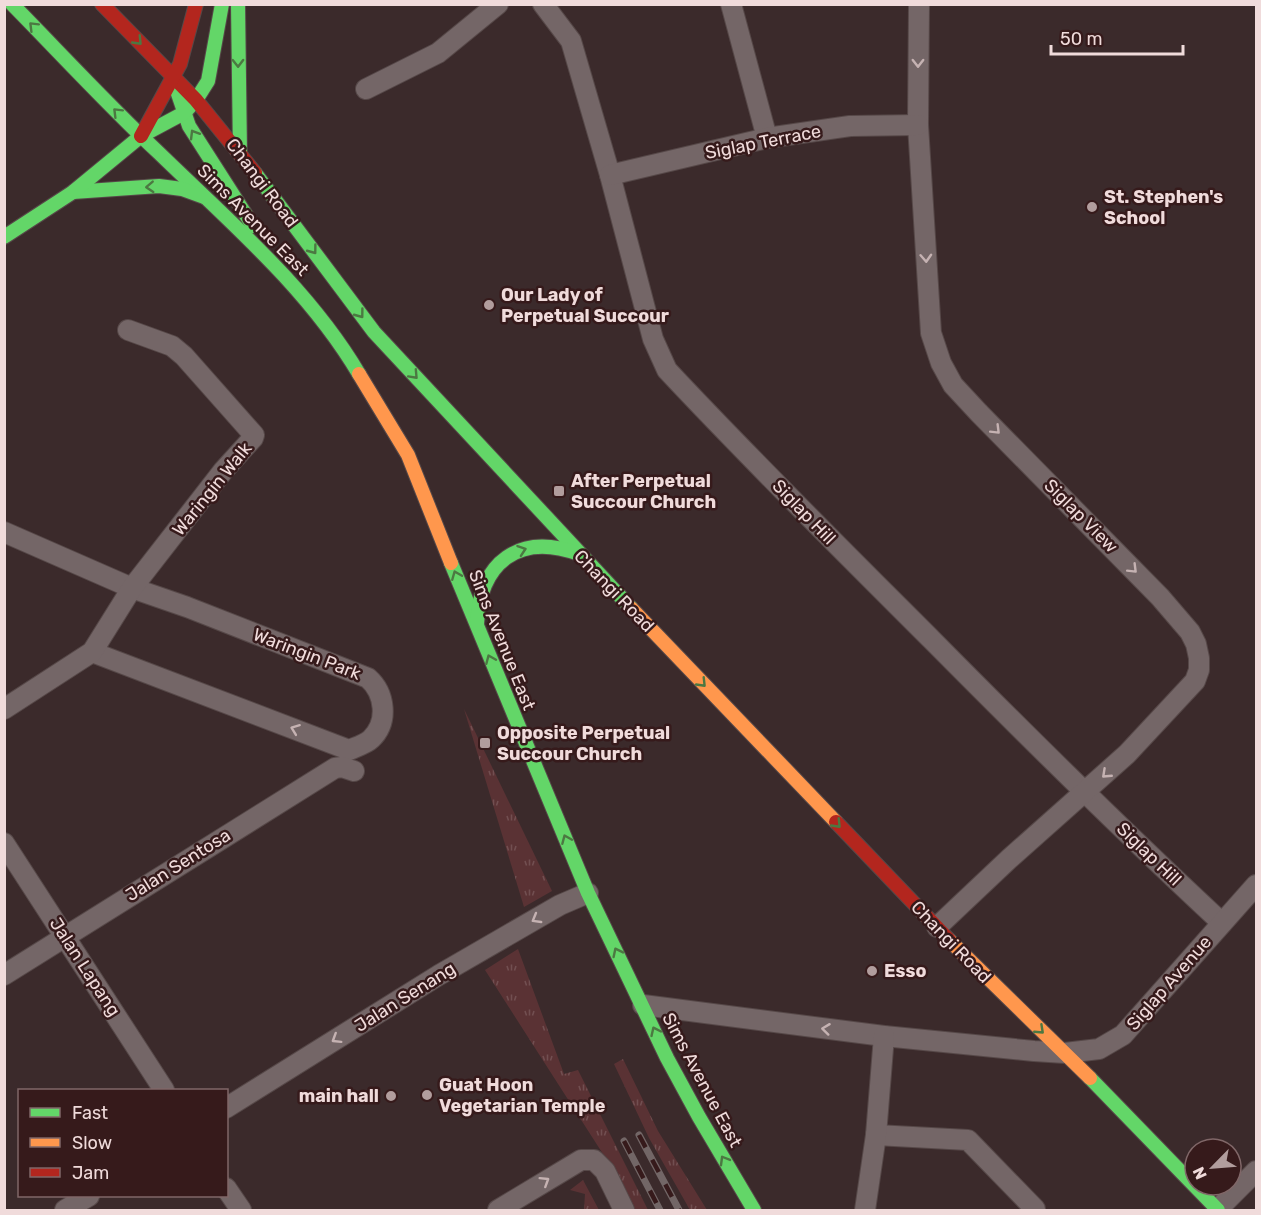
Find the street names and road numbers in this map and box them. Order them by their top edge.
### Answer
street label: Siglap Terrace [703,120,823,164]
street label: Changi Road [221,134,303,232]
street label: Sims Avenue East [192,159,314,281]
street label: Waringin Walk [168,437,257,540]
street label: Siglap View [1039,474,1123,558]
street label: Siglap Hill [768,475,840,549]
street label: Changi Road [569,545,659,637]
street label: Sims Avenue East [464,567,540,713]
street label: Waringin Park [250,623,365,685]
street label: Siglap Hill [1112,818,1186,890]
street label: Jalan Sentosa [122,824,234,906]
street label: Changi Road [906,896,996,988]
street label: Jalan Lapang [45,913,125,1021]
street label: Siglap Avenue [1122,931,1216,1035]
street label: Jalan Senang [351,957,459,1037]
street label: Sims Avenue East [657,1009,747,1151]

